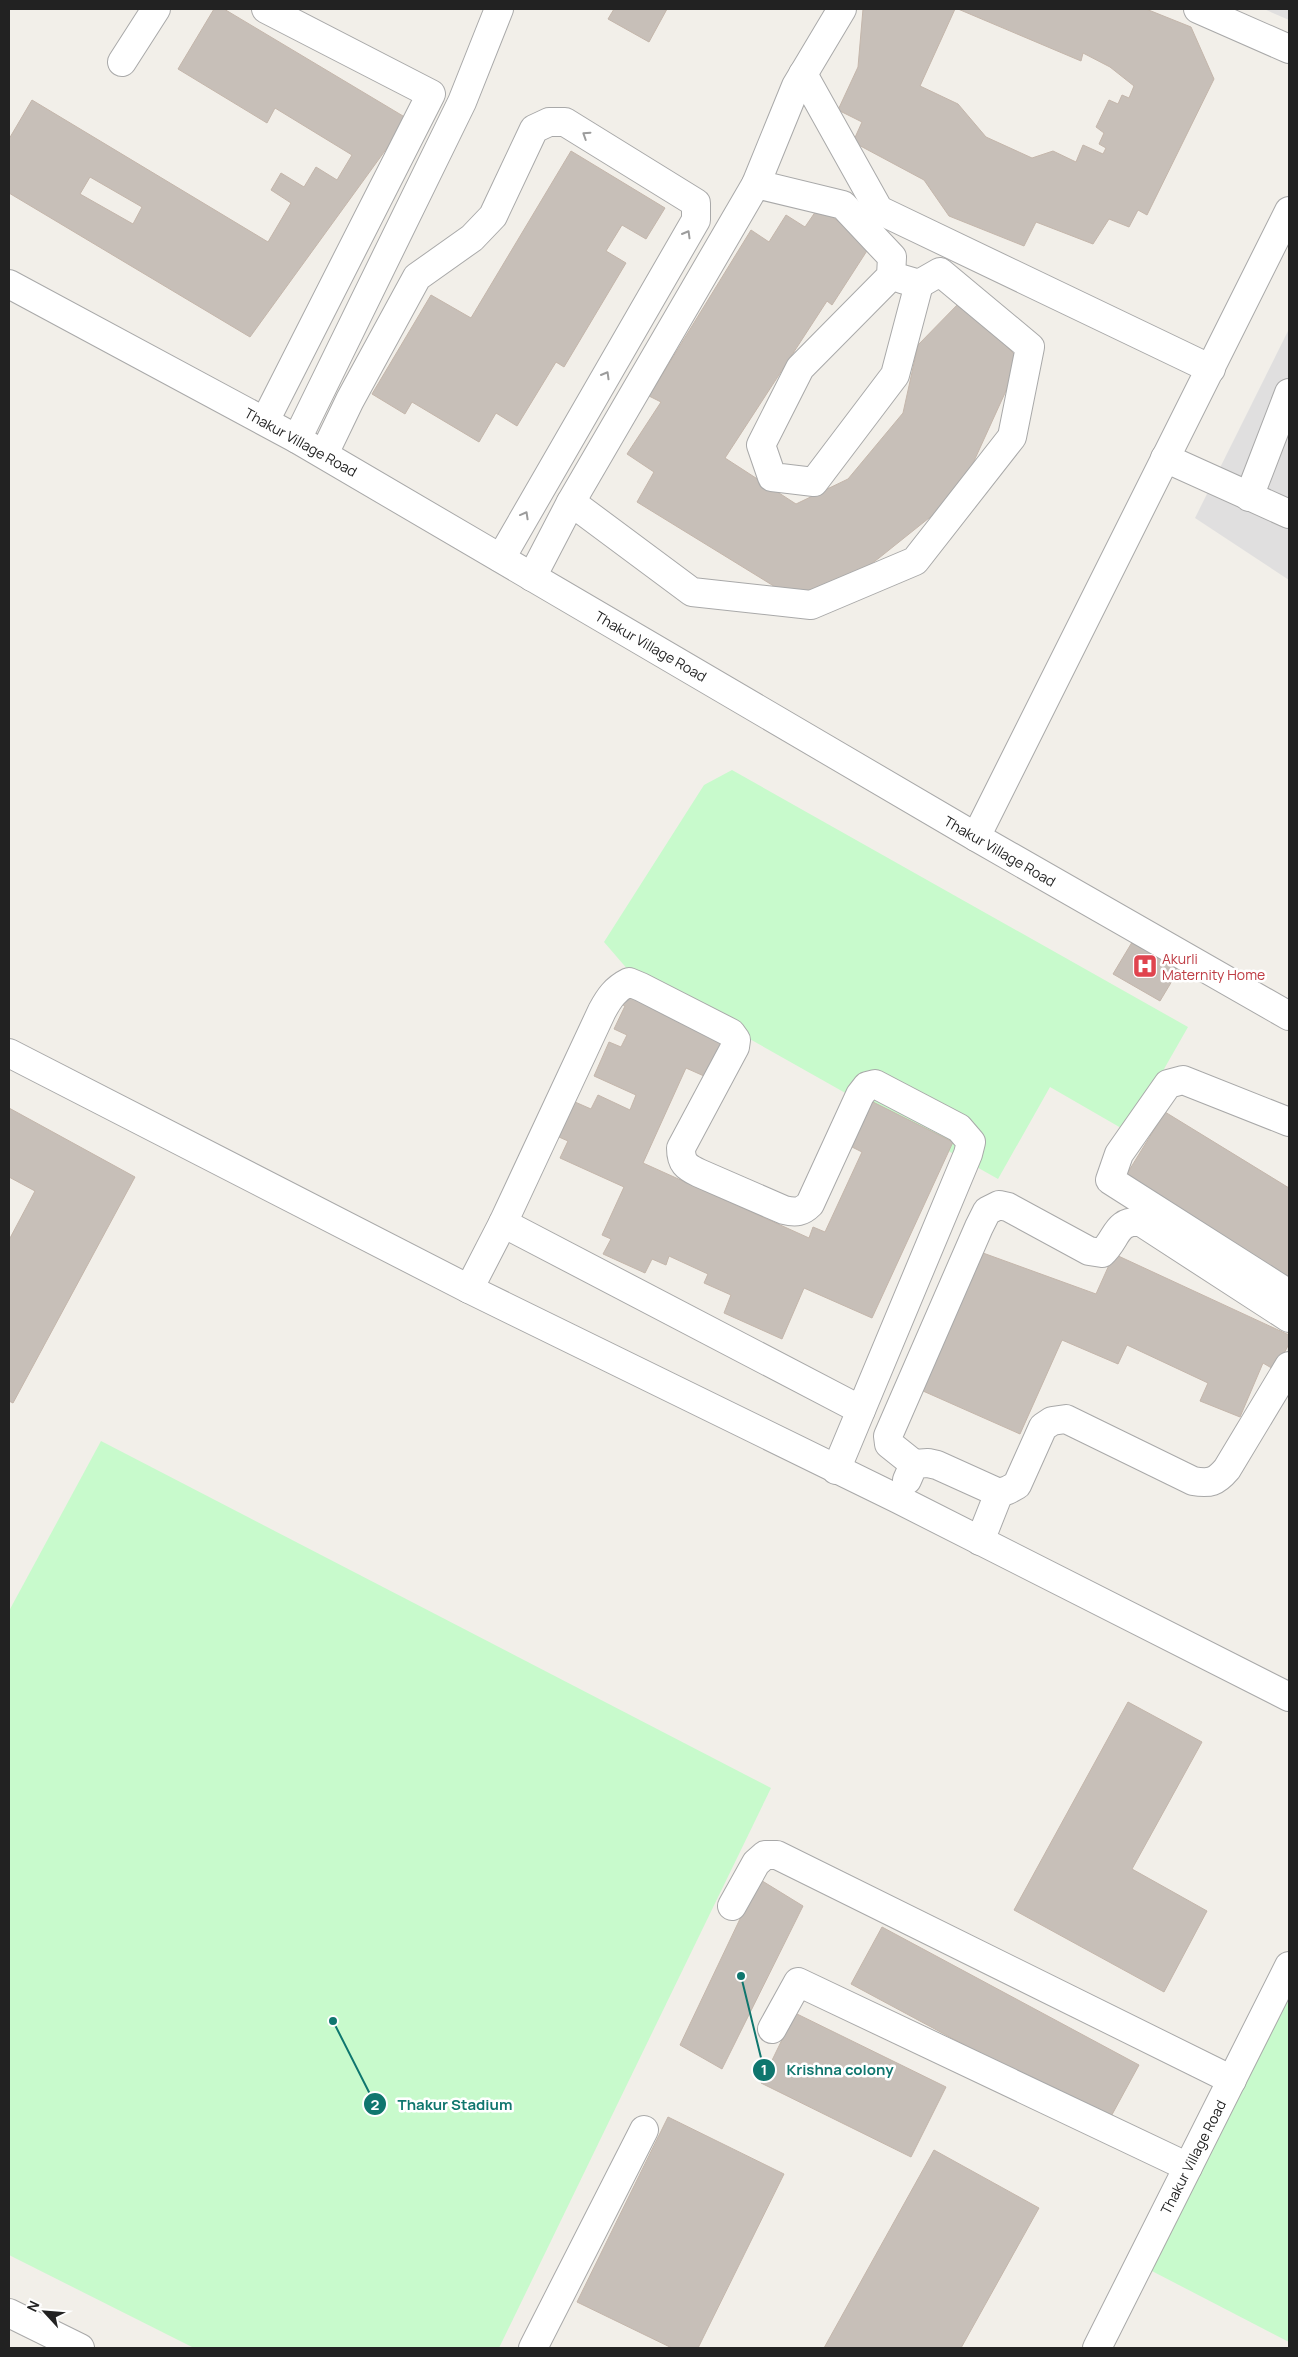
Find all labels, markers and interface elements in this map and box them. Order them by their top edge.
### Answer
one-way arrow [583,132,592,142]
one-way arrow [681,230,691,239]
one-way arrow [600,371,610,380]
street label: Thakur Village Road [241,403,361,481]
one-way arrow [518,512,528,521]
street label: Thakur Village Road [592,606,710,686]
street label: Thakur Village Road [941,811,1059,891]
place label: Akurli Maternity Home [1162,949,1265,984]
hospital icon: Akurli Maternity Home [1132,953,1158,979]
callout: Krishna colony [752,2055,904,2085]
text: 1 [761,2059,767,2080]
text: Krishna colony [786,2059,894,2080]
callout: Thakur Stadium [363,2089,522,2119]
text: 2 [371,2094,380,2115]
text: Thakur Stadium [398,2094,512,2115]
street label: Thakur Village Road [1156,2097,1230,2217]
north arrow [20,2287,70,2337]
text: N [22,2297,44,2315]

